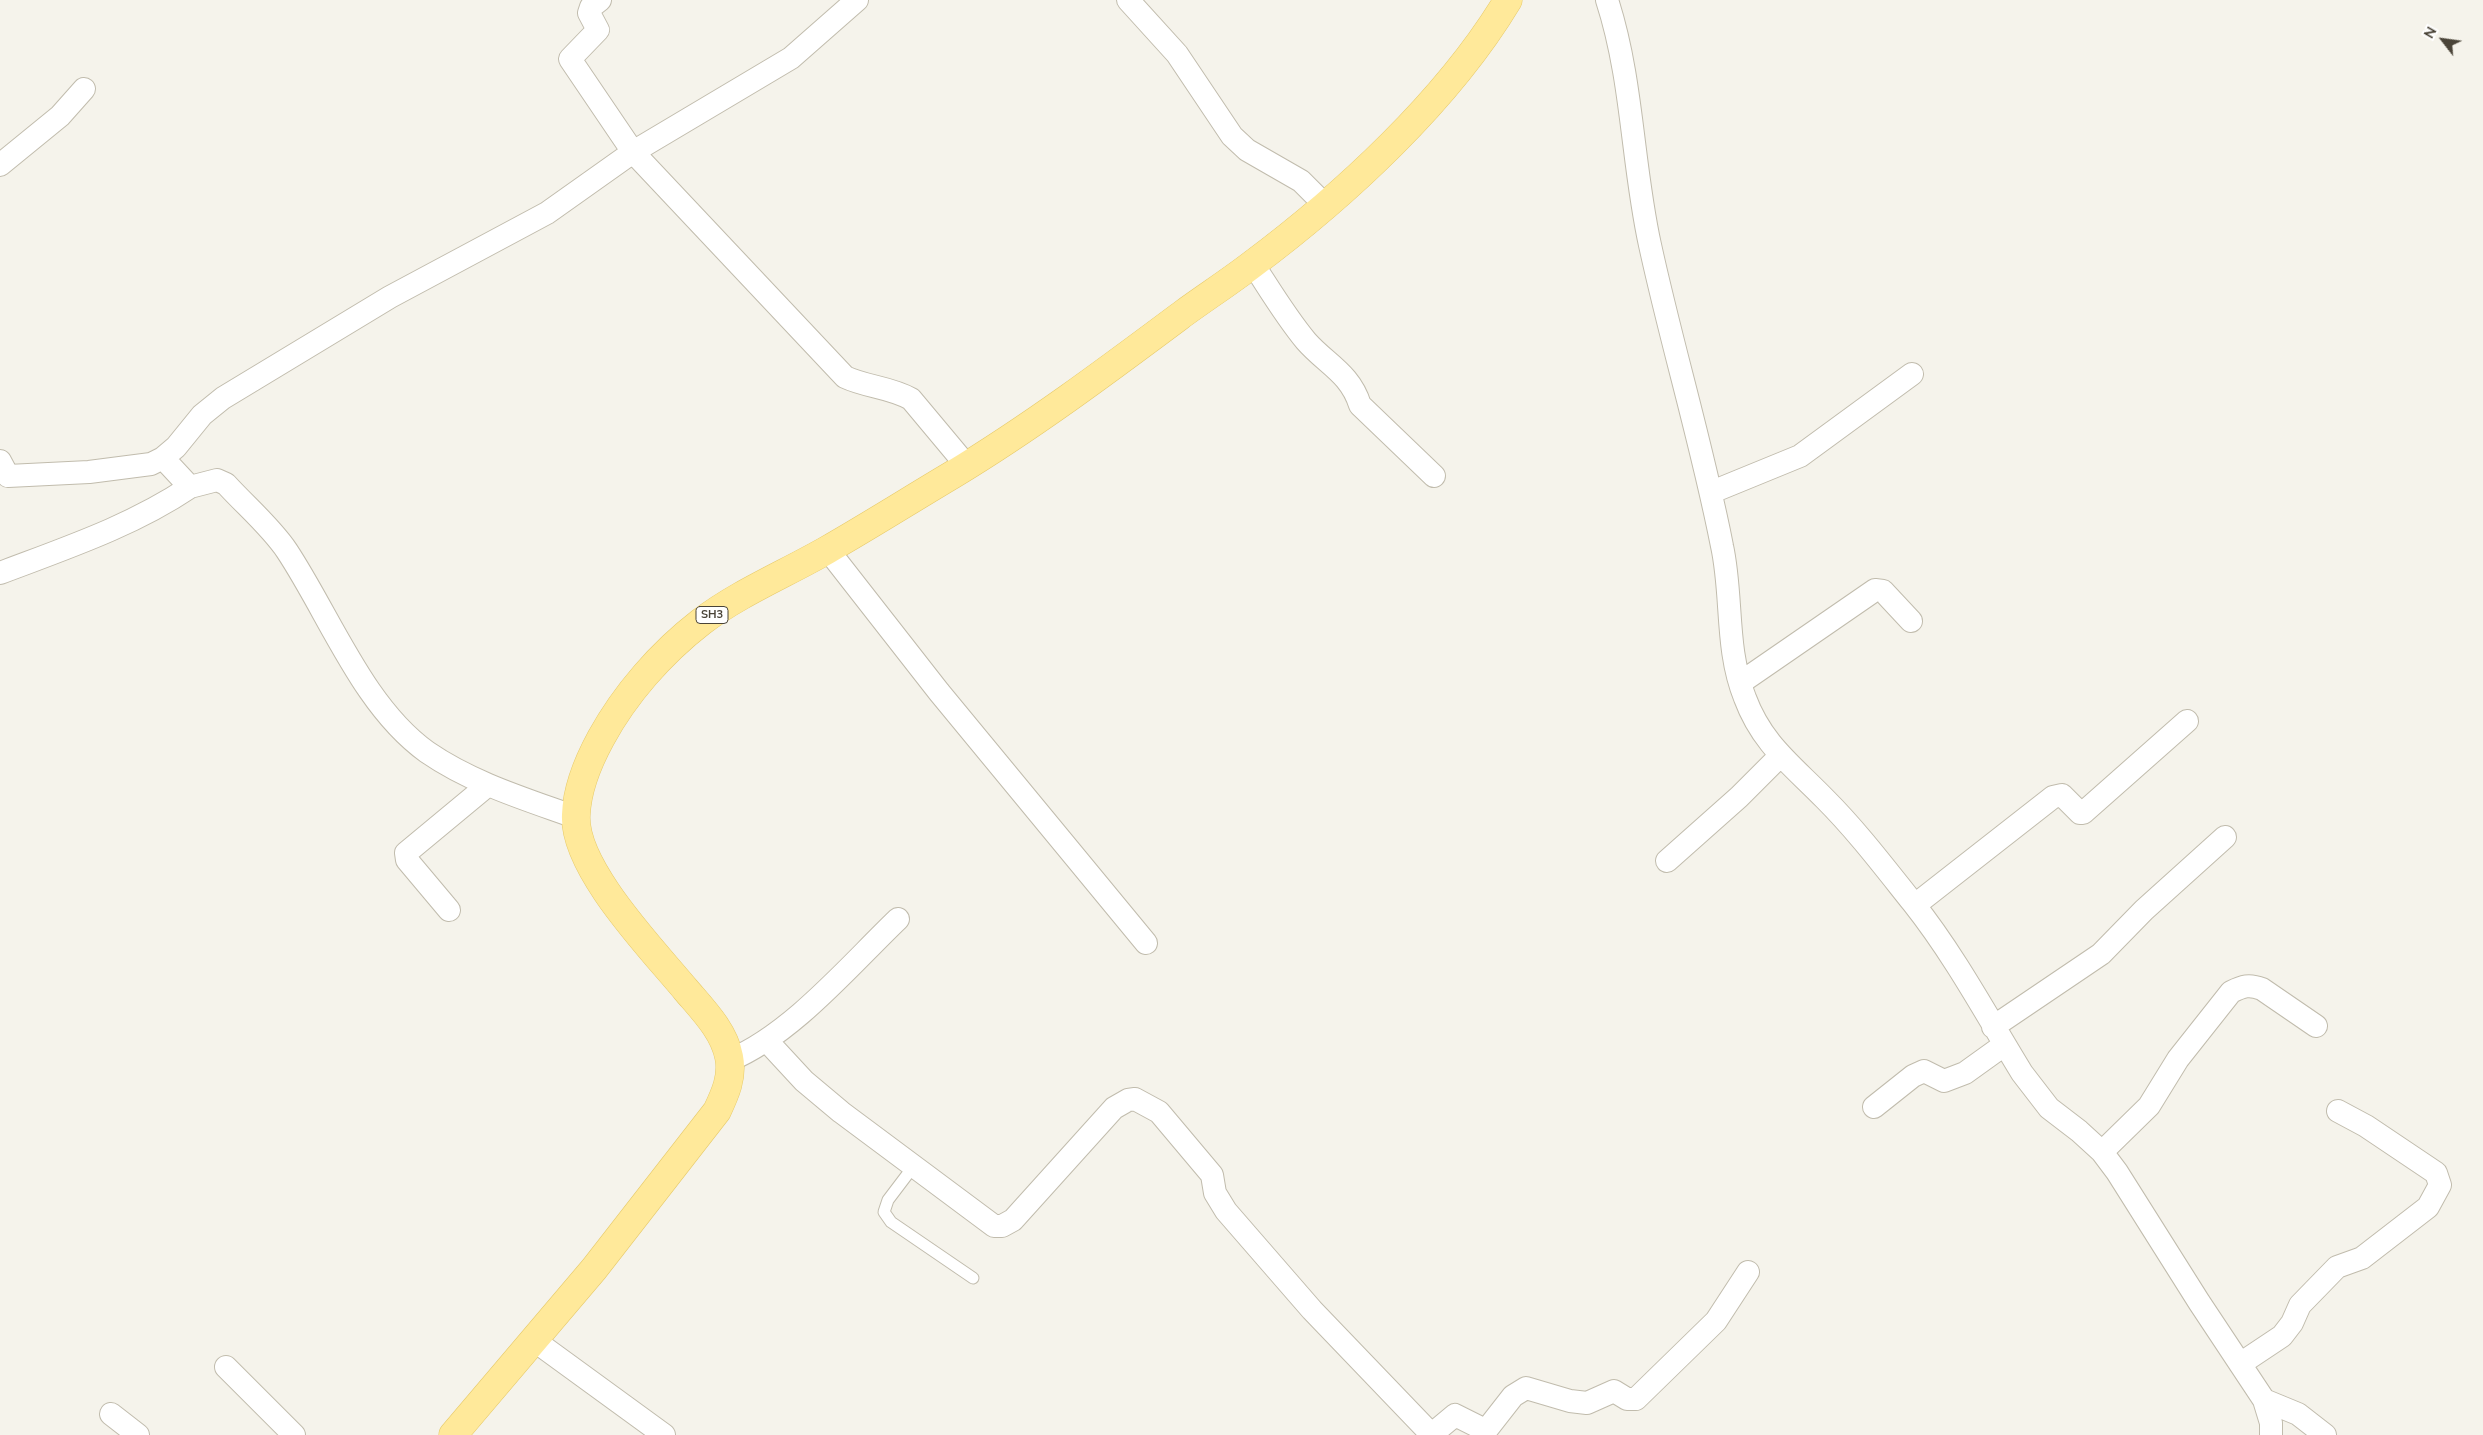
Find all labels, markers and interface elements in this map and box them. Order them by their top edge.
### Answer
north arrow [2418,15,2468,65]
text: N [2420,23,2440,42]
road number: SH3 [696,606,728,624]

